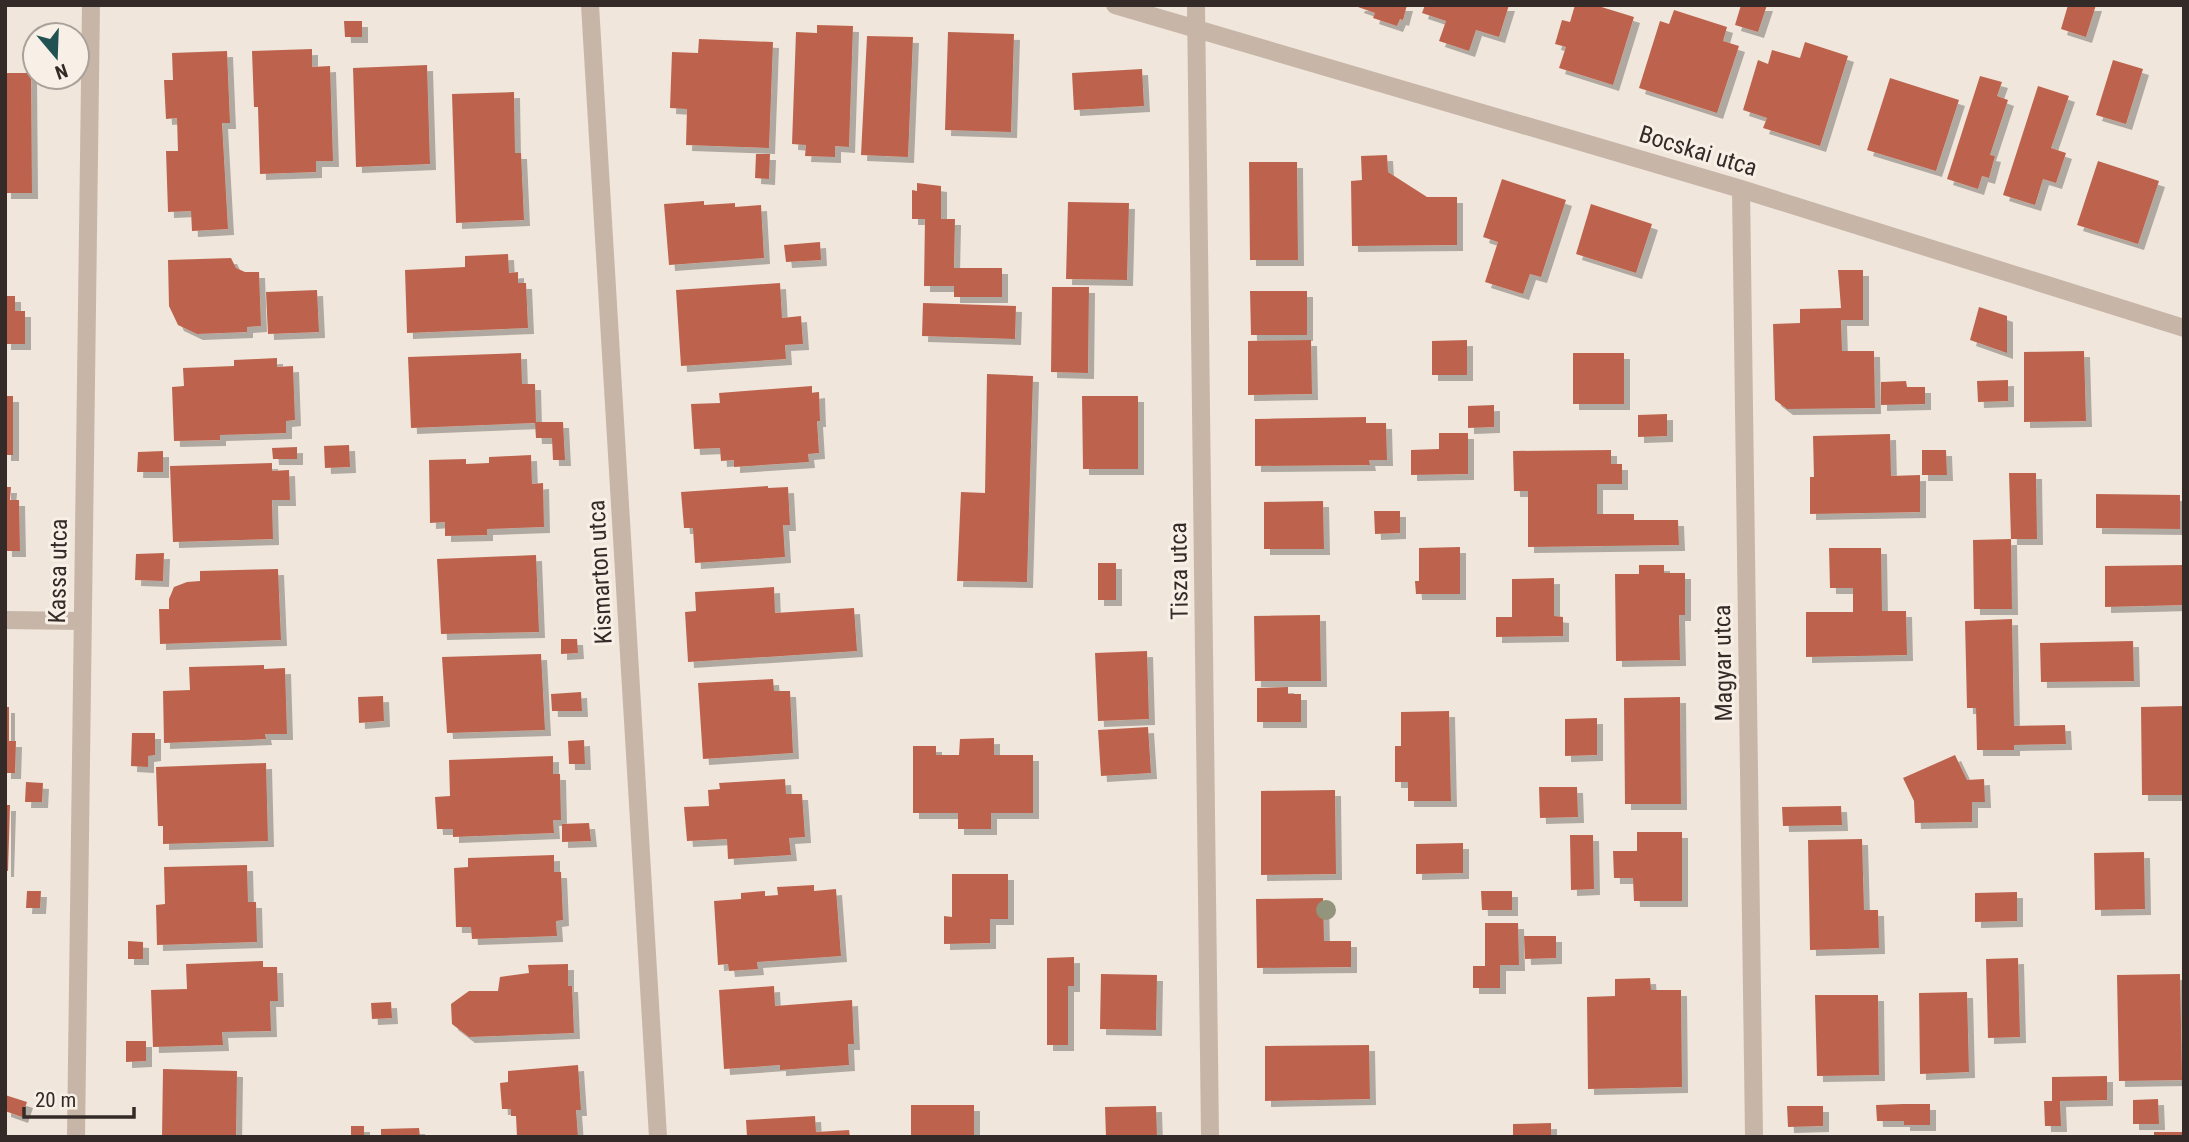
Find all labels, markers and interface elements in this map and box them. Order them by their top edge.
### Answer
north arrow [21,21,91,91]
text: N [52,59,71,84]
street label: Bocskai utca [1636,120,1760,182]
street label: Kismarton utca [582,499,618,645]
street label: Kassa utca [43,518,73,624]
street label: Tisza utca [1164,522,1194,620]
street label: Magyar utca [1708,604,1738,722]
scale bar [24,1076,135,1120]
text: 20 m [35,1088,76,1112]

